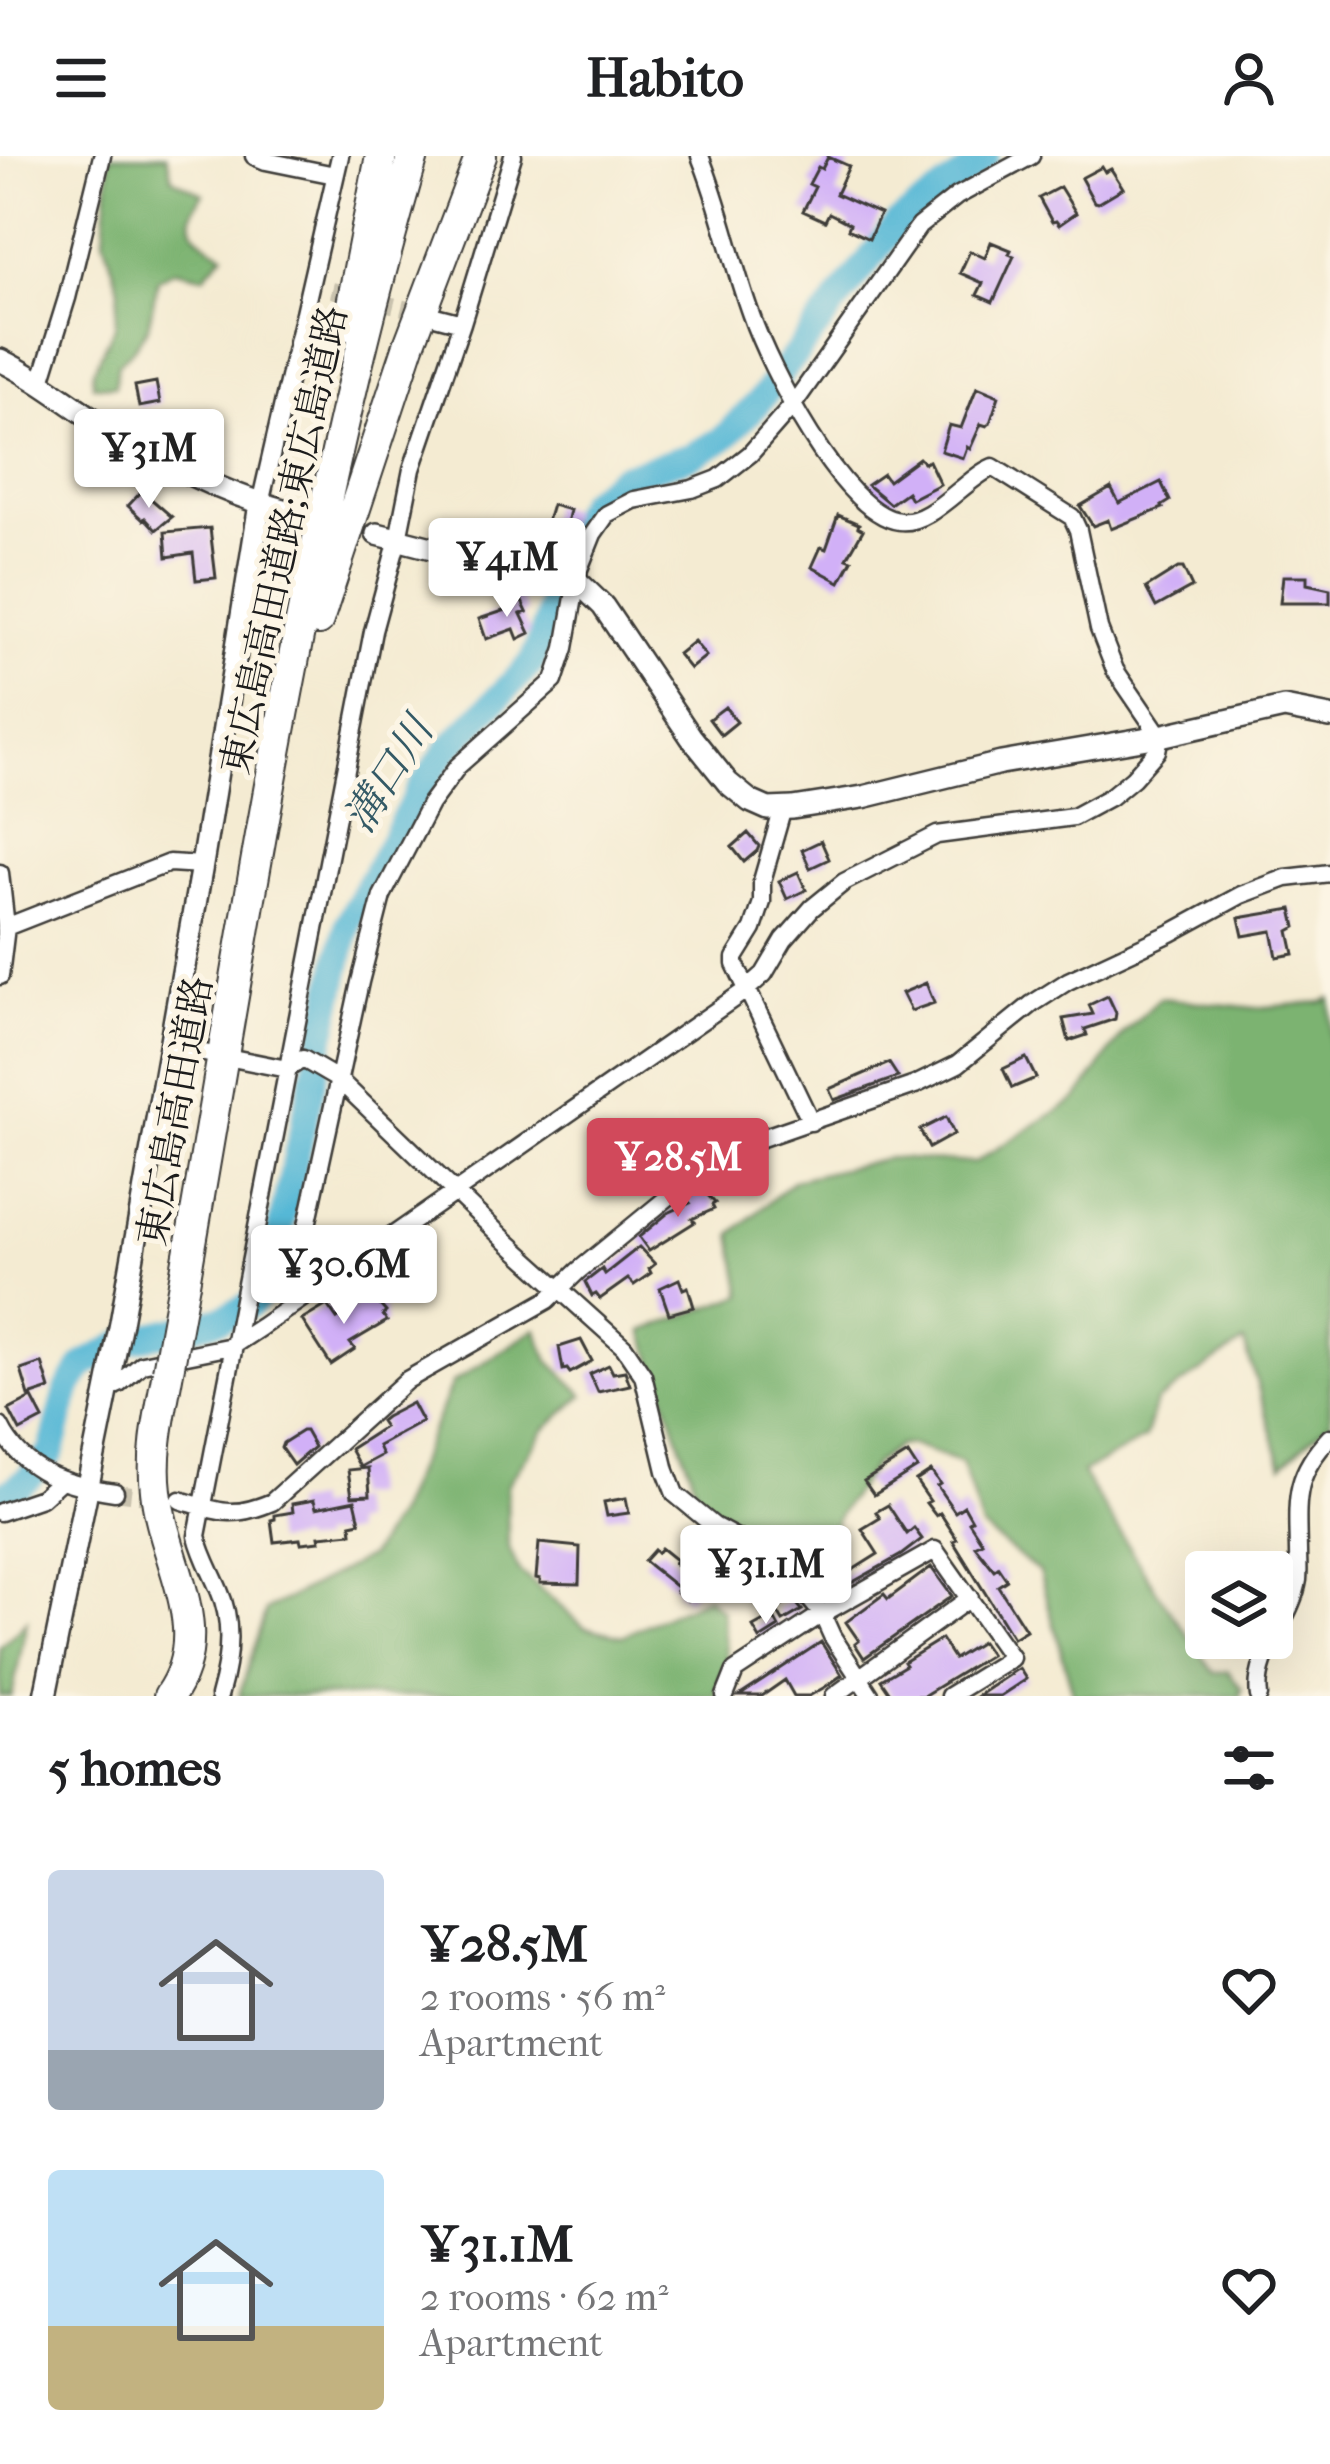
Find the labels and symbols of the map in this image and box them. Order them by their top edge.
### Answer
street label: 東広島高田道路;東広島道路 [212,301,356,779]
pin: ¥31M [78,409,220,511]
pin: ¥41M [436,518,578,620]
water label: 溝口川 [335,705,445,841]
street label: 東広島高田道路 [129,973,221,1249]
pin: ¥28.5M [580,1118,776,1220]
pin: ¥30.6M [246,1225,442,1327]
pin: ¥31.1M [668,1525,864,1627]

